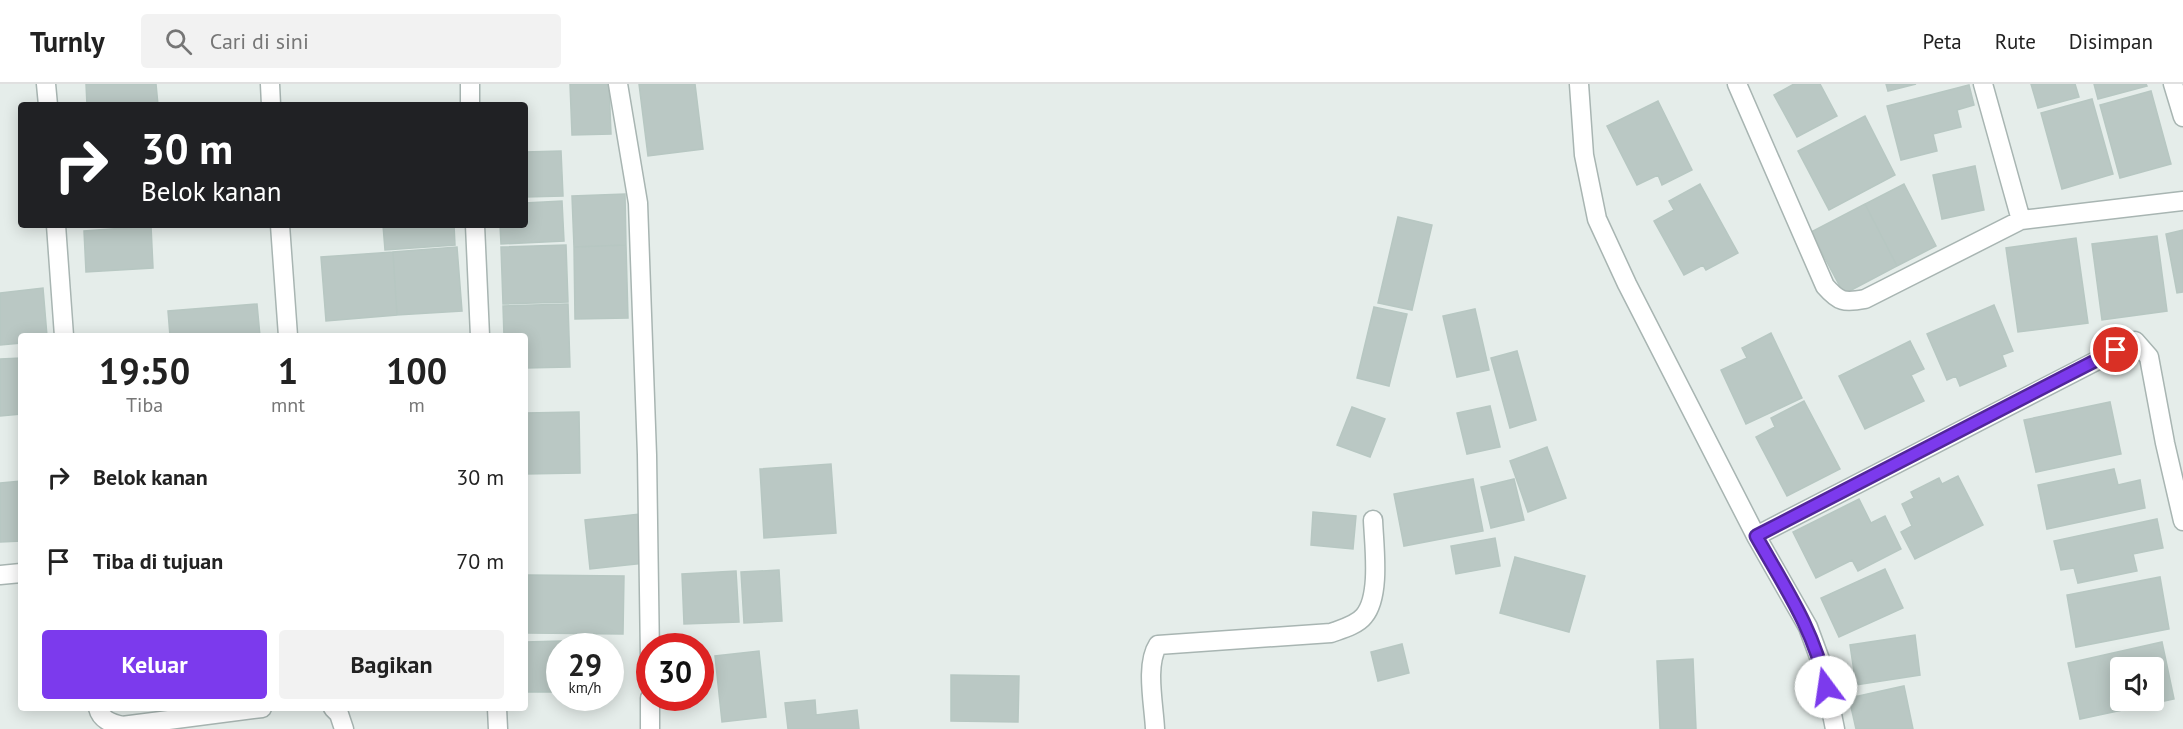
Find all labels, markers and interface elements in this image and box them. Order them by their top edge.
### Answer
search box [141,14,561,68]
text: Turnly [30,23,105,60]
icon: search [162,25,195,58]
text: Cari di sini [210,27,309,55]
text: Peta [1922,28,1962,55]
text: Rute [1995,28,2036,55]
text: Disimpan [2069,28,2153,55]
text: 30 m [141,121,233,176]
icon: right [42,126,120,204]
text: Belok kanan [141,174,281,208]
pin [2090,324,2141,375]
icon: arrive [2099,333,2132,366]
text: 19:50 [99,347,190,394]
text: 1 [278,347,298,394]
text: 100 [386,347,447,394]
text: Tiba [126,392,163,418]
text: mnt [271,392,305,418]
text: m [408,392,425,418]
icon: right [42,461,75,494]
text: Belok kanan [93,463,208,491]
text: 30 m [456,463,504,491]
icon: arrive [42,545,75,578]
text: Tiba di tujuan [93,547,223,575]
text: 70 m [456,547,504,575]
button: Keluar [42,630,267,699]
button: Bagikan [279,630,504,699]
speed limit sign: 30 [636,633,714,711]
text: 29 [568,645,602,684]
position arrow [1794,655,1858,719]
map controls [2110,657,2164,711]
button: sound [2110,657,2164,711]
text: km/h [569,678,601,697]

